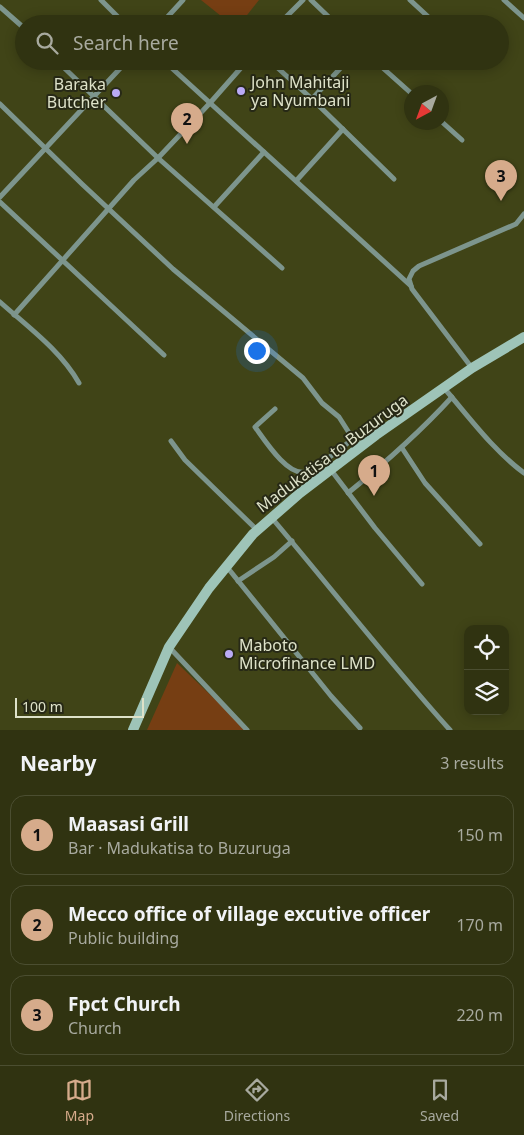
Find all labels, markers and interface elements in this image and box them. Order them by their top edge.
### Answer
search box [15,15,509,70]
icon: search [33,29,61,57]
text: Search here [73,30,179,56]
place label: John Mahitaji ya Nyumbani [249,71,350,111]
place label: Baraka Butcher [47,73,106,113]
marker: John Mahitaji ya Nyumbani [235,85,247,97]
north arrow [404,85,449,130]
marker: Baraka Butcher [110,87,122,99]
pin: 2 [171,103,203,144]
pin: 3 [485,160,517,201]
your location [244,338,270,364]
street label: Madukatisa to Buzuruga [252,389,412,517]
pin: 1 [358,455,390,496]
map controls [464,625,509,715]
button: locate [464,625,509,670]
place label: Maboto Microfinance LMD [239,634,375,674]
marker: Maboto Microfinance LMD [223,648,235,660]
button: layers [464,670,509,715]
scale bar [15,695,144,718]
text: 100 m [22,697,63,716]
text: Nearby [20,749,96,777]
text: 3 results [440,752,504,774]
text: Maasasi Grill [68,811,189,837]
text: 1 [32,824,42,846]
text: 150 m [456,824,503,846]
text: Bar · Madukatisa to Buzuruga [68,837,291,859]
text: Mecco office of village excutive officer [68,901,430,927]
text: 2 [32,914,42,936]
text: 170 m [456,914,503,936]
text: Public building [68,927,179,949]
text: Fpct Church [68,991,181,1017]
text: 3 [32,1004,42,1026]
text: 220 m [456,1004,503,1026]
text: Church [68,1017,122,1039]
tab: Map [65,1076,94,1125]
tab: Directions [224,1076,290,1125]
tab: Saved [420,1076,459,1125]

